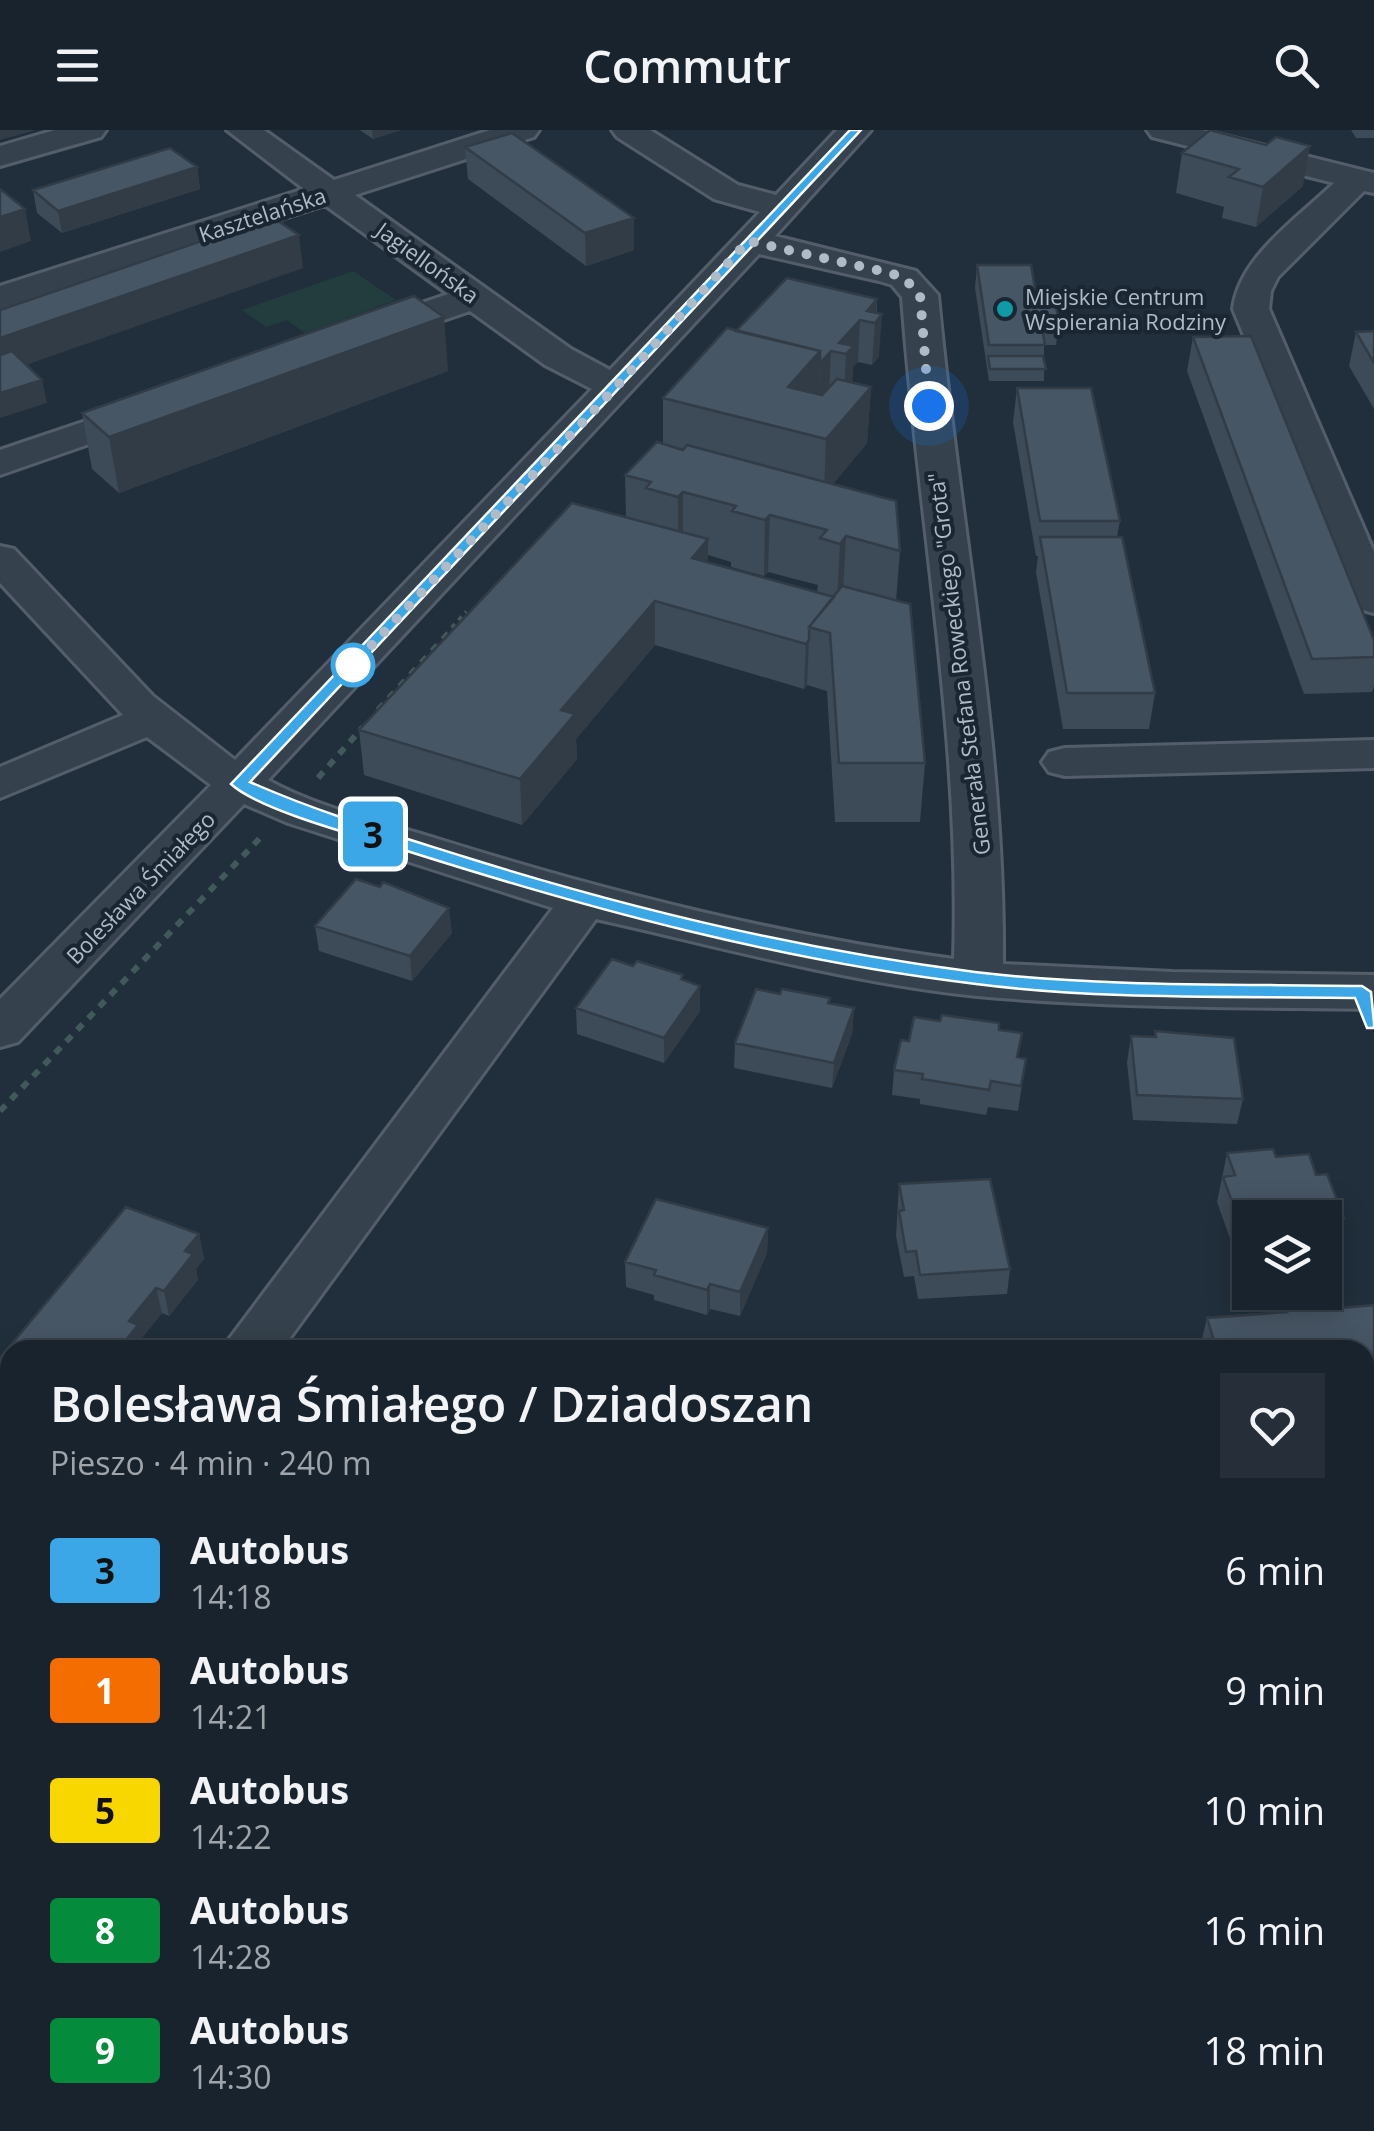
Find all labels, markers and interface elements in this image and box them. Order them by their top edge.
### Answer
text: Commutr [583,35,791,96]
icon: menu [50,38,105,93]
icon: search [1269,38,1324,93]
street label: Kasztelańska [194,179,330,249]
street label: Jagiellońska [369,213,485,309]
place label: Miejskie Centrum Wspierania Rodziny [1025,281,1227,336]
marker: Miejskie Centrum Wspierania Rodziny [994,298,1016,320]
your location [904,381,954,431]
street label: Generała Stefana Roweckiego "Grota" [920,471,996,857]
unlabelled marker [332,644,374,686]
line badge: 3 [340,802,406,866]
street label: Bolesława Śmiałego [59,804,221,970]
text: 3 [363,811,383,858]
map controls [1232,1200,1342,1310]
button: layers [1232,1200,1342,1310]
text: Bolesława Śmiałego / Dziadoszan [50,1371,813,1436]
button: heart [1220,1373,1325,1478]
text: Pieszo · 4 min · 240 m [50,1441,372,1484]
text: Autobus [190,1523,349,1575]
text: 6 min [1225,1544,1325,1596]
text: 3 [95,1547,115,1594]
text: 14:18 [190,1575,272,1618]
text: Autobus [190,1643,349,1695]
text: 9 min [1225,1664,1325,1716]
text: 1 [95,1667,115,1714]
text: 14:21 [190,1695,272,1738]
text: Autobus [190,1763,349,1815]
text: 10 min [1204,1784,1325,1836]
text: 5 [95,1787,115,1834]
text: 14:22 [190,1815,272,1858]
text: Autobus [190,1883,349,1935]
text: 16 min [1204,1904,1325,1956]
text: 8 [95,1907,115,1954]
text: 14:28 [190,1935,272,1978]
text: Autobus [190,2003,349,2055]
text: 18 min [1204,2024,1325,2076]
text: 9 [95,2027,115,2074]
text: 14:30 [190,2055,272,2098]

